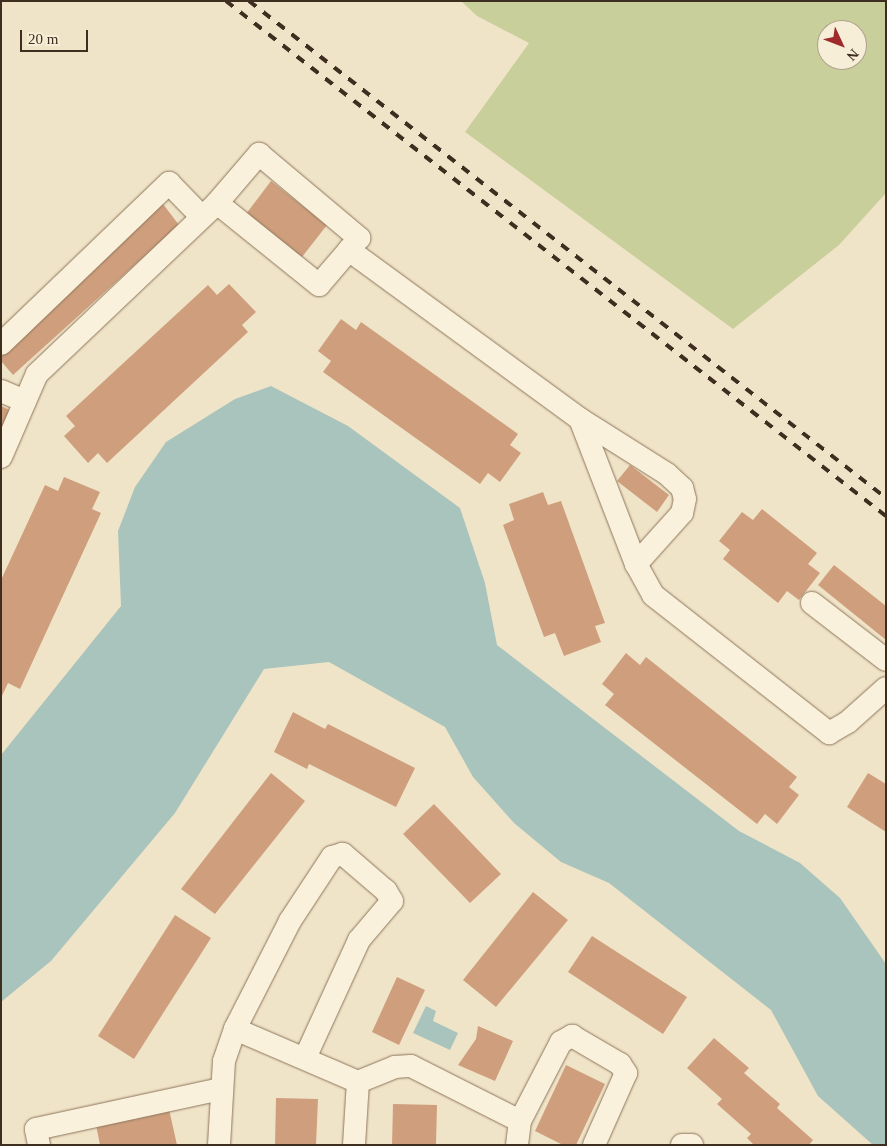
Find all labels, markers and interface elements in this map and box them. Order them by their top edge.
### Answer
scale bar [22,20,90,52]
north arrow [817,20,867,70]
text: 20 m [28,31,58,47]
text: N [844,46,862,64]

